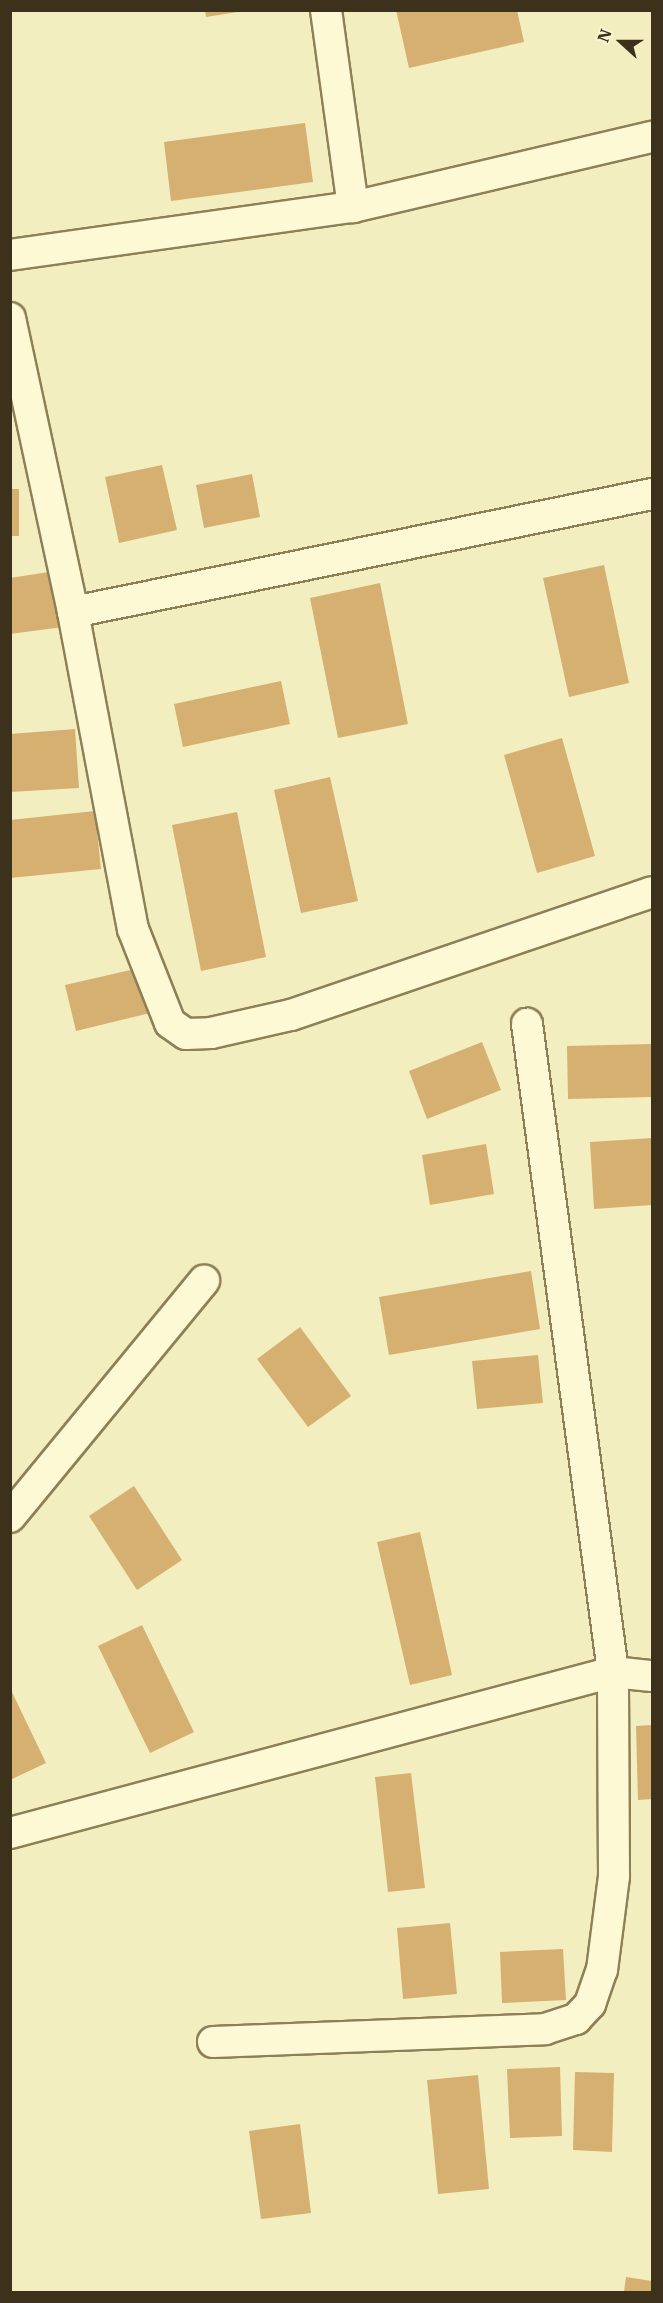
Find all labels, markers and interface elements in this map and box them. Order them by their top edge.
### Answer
north arrow [591,12,651,72]
text: N [593,26,616,45]

